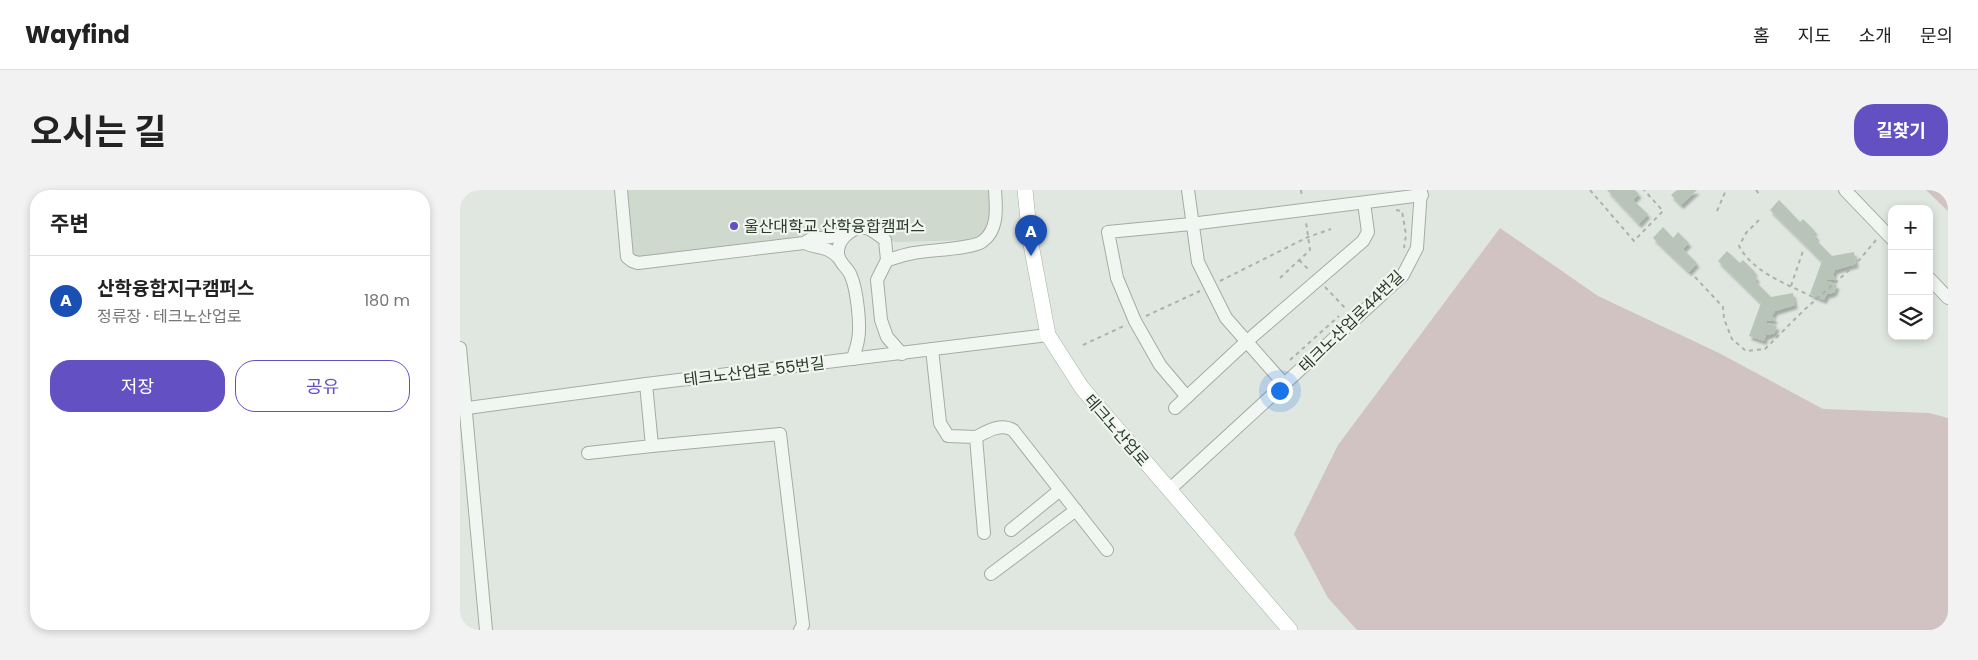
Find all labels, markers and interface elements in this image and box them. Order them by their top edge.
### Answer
text: Wayfind [25,18,130,51]
text: 홈 [1753,23,1770,48]
text: 지도 [1798,23,1831,48]
text: 소개 [1859,23,1892,48]
text: 문의 [1920,23,1953,48]
button: 길찾기 [1854,104,1948,156]
text: 오시는 길 [30,107,166,156]
map controls [1888,205,1933,340]
button: + [1888,205,1933,250]
text: 주변 [50,209,89,238]
place label: 울산대학교 산학융합캠퍼스 [744,215,925,238]
pin: A [1015,215,1047,256]
marker: 울산대학교 산학융합캠퍼스 [728,220,740,232]
button: − [1888,250,1933,295]
street label: 테크노산업로44번길 [1294,265,1409,378]
text: 산학융합지구캠퍼스 [97,275,254,302]
text: A [60,289,72,312]
text: 180 m [364,289,410,312]
button: layers [1888,295,1933,340]
text: 정류장 · 테크노산업로 [97,305,241,328]
street label: 테크노산업로 55번길 [682,351,826,392]
button: 저장 [50,360,225,412]
button: 공유 [235,360,410,412]
your location [1267,378,1293,404]
street label: 테크노산업로 [1079,389,1154,471]

